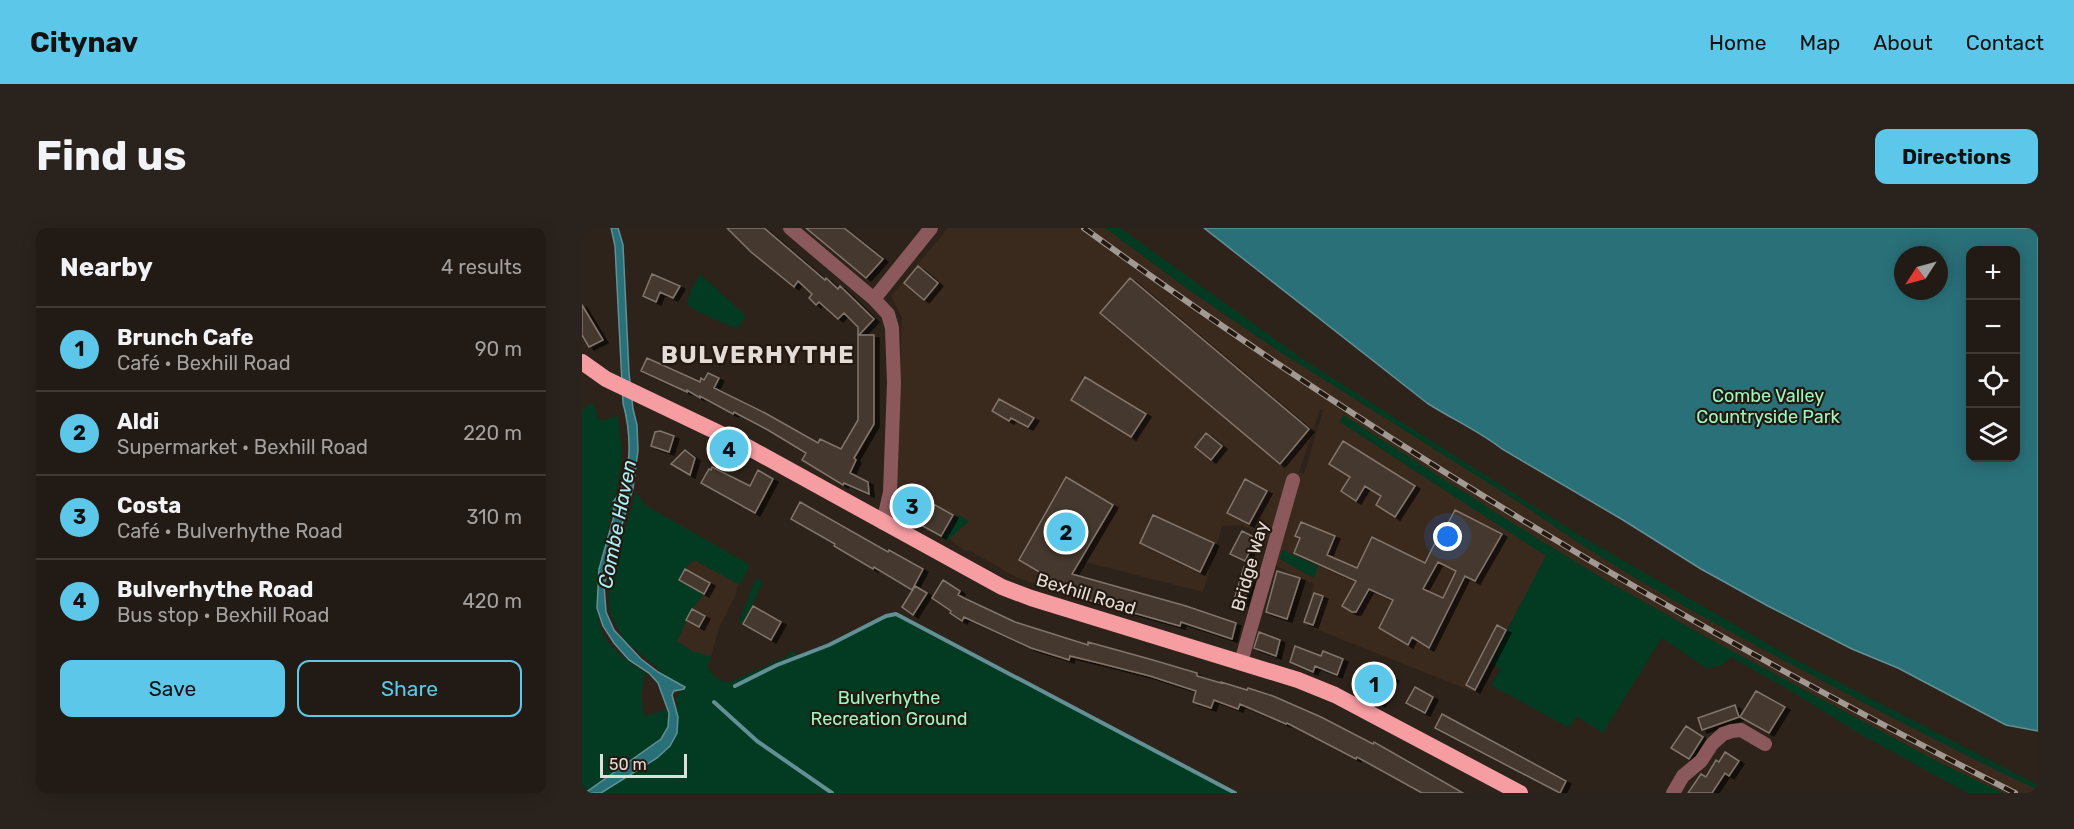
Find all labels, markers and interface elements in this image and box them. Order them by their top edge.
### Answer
text: Citynav [30,26,138,59]
text: Home [1709,30,1766,55]
text: Map [1799,30,1840,55]
text: About [1873,30,1933,55]
text: Contact [1966,30,2044,55]
button: Directions [1875,129,2038,184]
text: Find us [36,131,187,181]
north arrow [1894,246,1948,300]
map controls [1966,246,2020,462]
button: + [1966,246,2020,300]
text: Nearby [60,252,153,283]
text: 4 results [441,255,522,279]
button: − [1966,300,2020,354]
text: Brunch Cafe [117,324,254,351]
text: 1 [75,337,84,361]
text: 90 m [475,337,522,361]
district label: BULVERHYTHE [661,341,855,369]
text: Café · Bexhill Road [117,351,291,375]
button: locate [1966,354,2020,408]
park label: Combe Valley Countryside Park [1696,385,1841,428]
text: Aldi [117,408,159,435]
button: layers [1966,408,2020,462]
text: 2 [73,421,86,445]
text: 220 m [463,421,522,445]
pin: 4 [710,426,748,472]
text: Supermarket · Bexhill Road [117,435,368,459]
water label: Combe Haven [593,458,641,590]
pin: 3 [892,484,932,528]
text: Costa [117,492,181,519]
text: 3 [73,505,86,529]
text: 310 m [466,505,522,529]
pin: 2 [1046,510,1086,554]
street label: Bridge Way [1227,518,1273,614]
text: Café · Bulverhythe Road [117,519,343,543]
your location [1433,522,1462,551]
street label: Bexhill Road [1034,568,1138,620]
text: Bulverhythe Road [117,576,313,603]
text: 4 [73,589,86,613]
text: 420 m [462,589,522,613]
text: Bus stop · Bexhill Road [117,603,329,627]
button: Save [60,660,285,717]
button: Share [297,660,522,717]
pin: 1 [1354,662,1394,706]
park label: Bulverhythe Recreation Ground [810,687,968,730]
scale bar [600,751,687,778]
text: 50 m [609,755,647,774]

